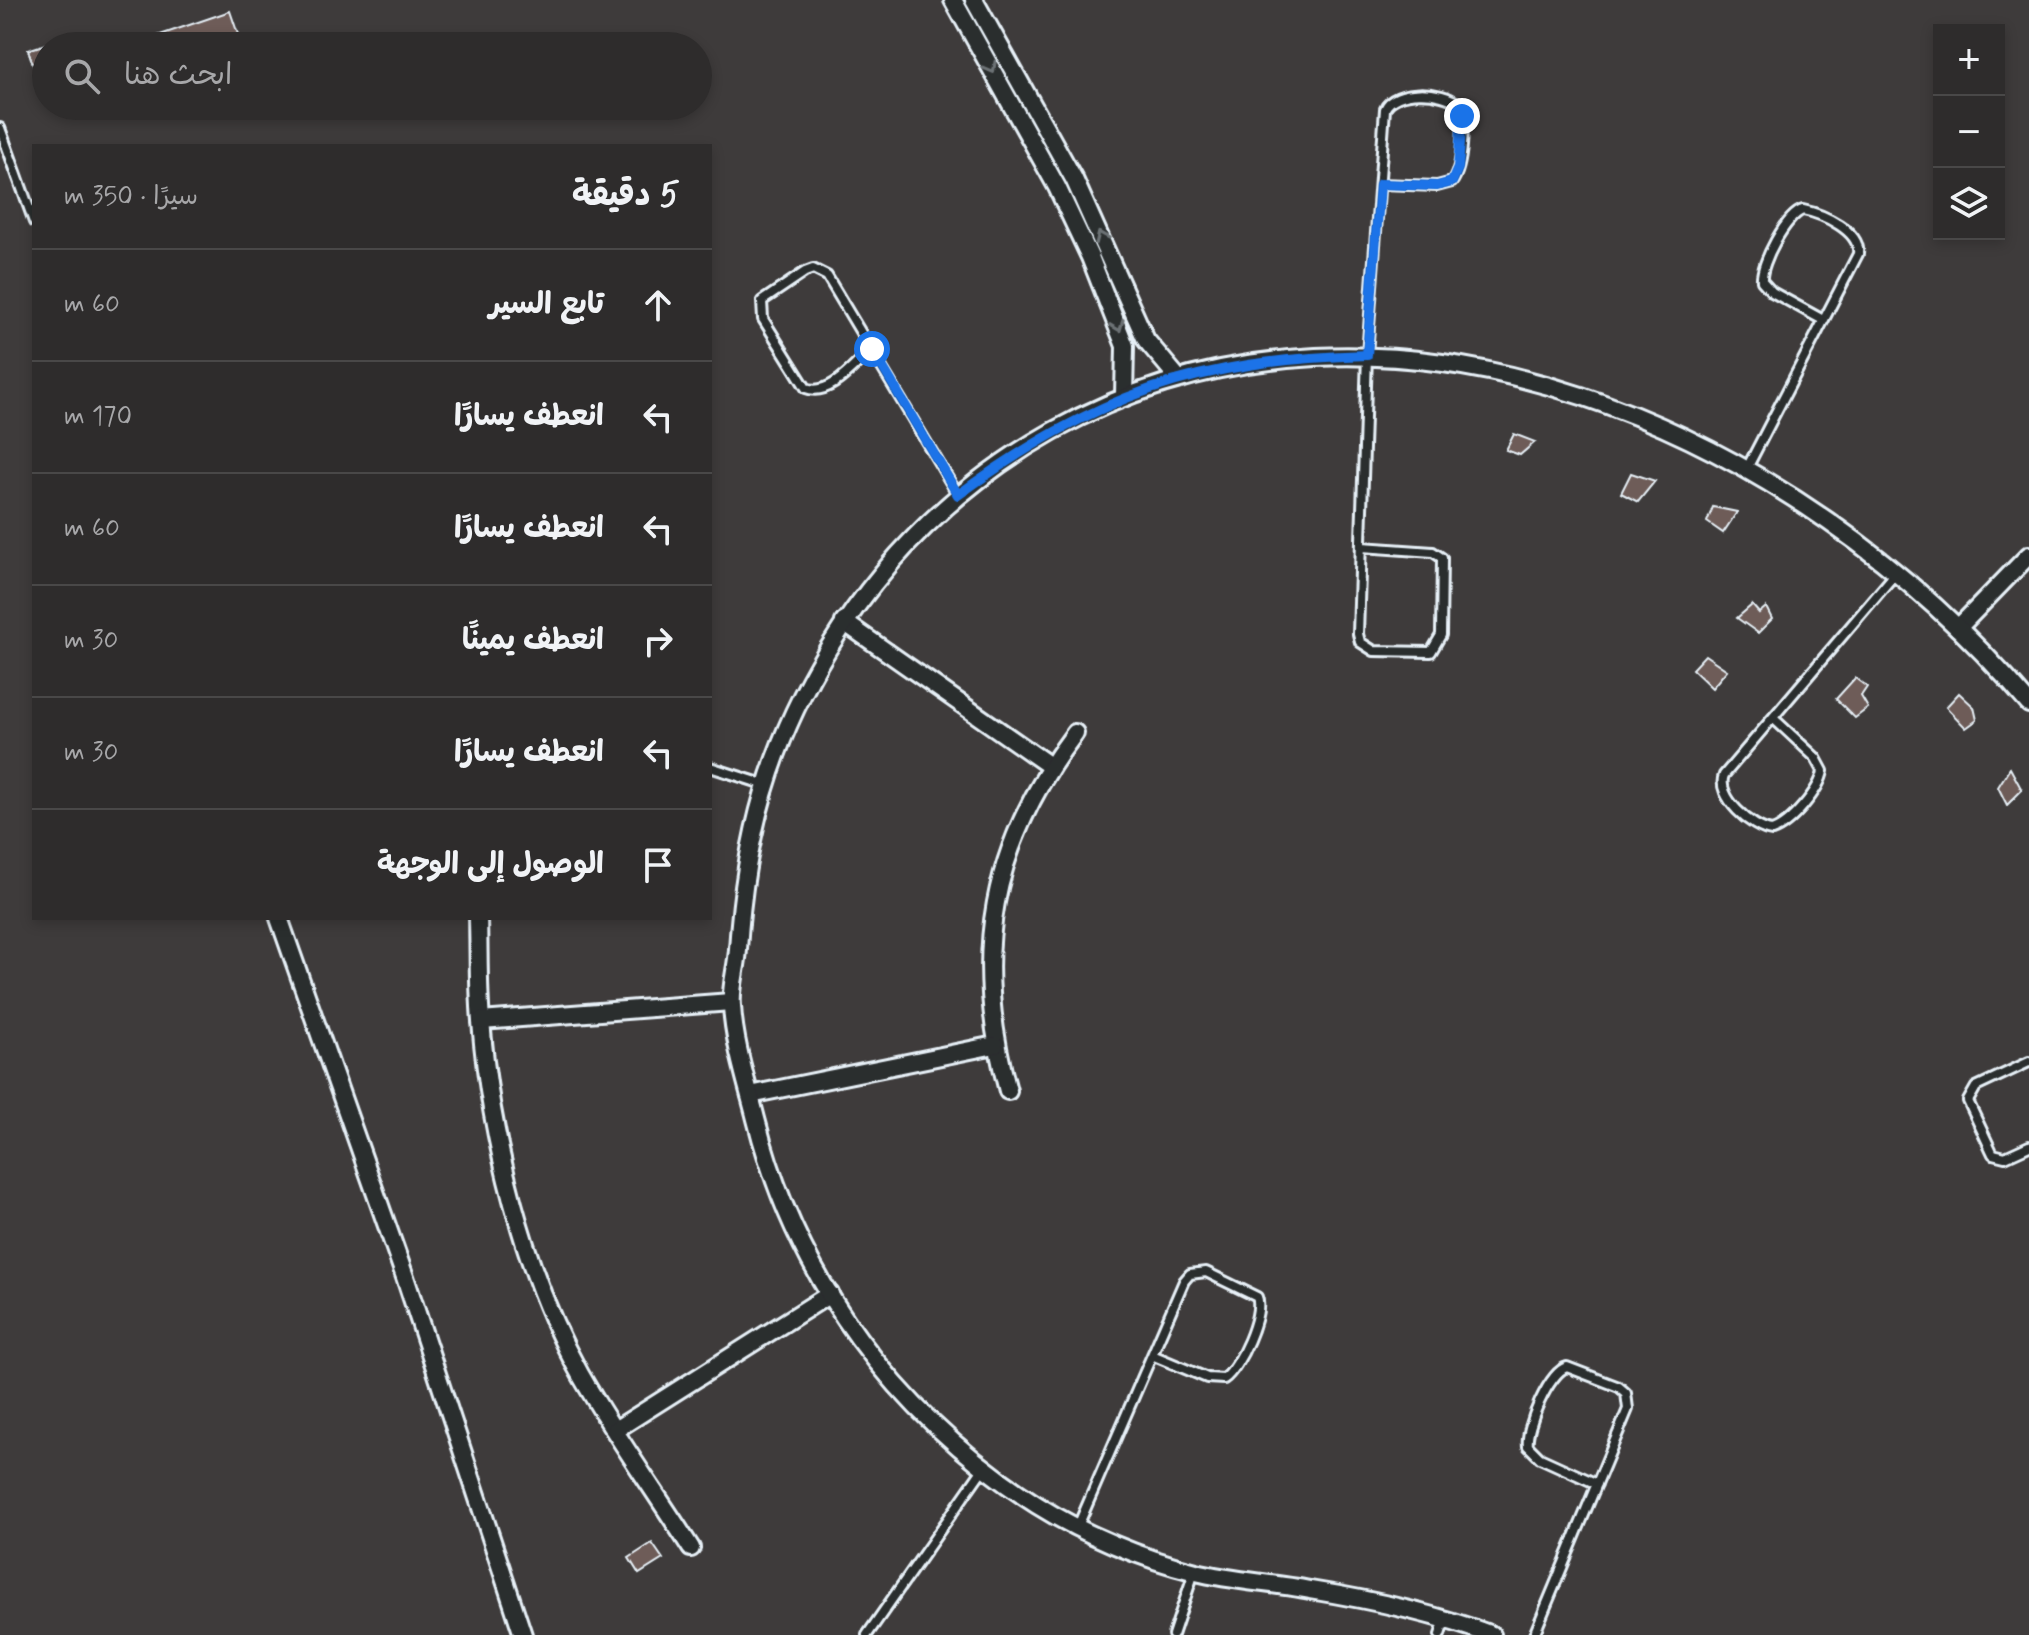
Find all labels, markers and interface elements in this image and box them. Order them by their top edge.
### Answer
map controls [1933,24,2005,240]
button: + [1933,24,2005,96]
search box [32,32,712,120]
icon: search [60,54,104,98]
text: ابحث هنا [124,56,232,95]
one-way arrow [981,59,997,74]
button: − [1933,96,2005,168]
route end [1444,98,1480,134]
button: layers [1933,168,2005,240]
text: 5 دقيقة [572,173,680,218]
text: سيرًا · 350 m [64,180,198,214]
one-way arrow [1095,231,1111,245]
icon: ahead [636,283,680,327]
text: تابع السير [489,285,604,324]
text: 60 m [64,288,120,322]
one-way arrow [1108,318,1125,332]
route start [854,331,890,367]
icon: left [636,395,680,439]
text: انعطف يسارًا [454,397,604,436]
text: 170 m [64,400,132,434]
icon: left [636,507,680,551]
text: انعطف يسارًا [454,509,604,548]
text: 60 m [64,512,120,546]
icon: right [636,619,680,663]
text: انعطف يمينًا [462,621,604,660]
text: 30 m [64,624,118,658]
icon: left [636,731,680,775]
text: انعطف يسارًا [454,733,604,772]
text: 30 m [64,736,118,770]
icon: arrive [636,843,680,887]
text: الوصول إلى الوجهة [377,845,604,884]

